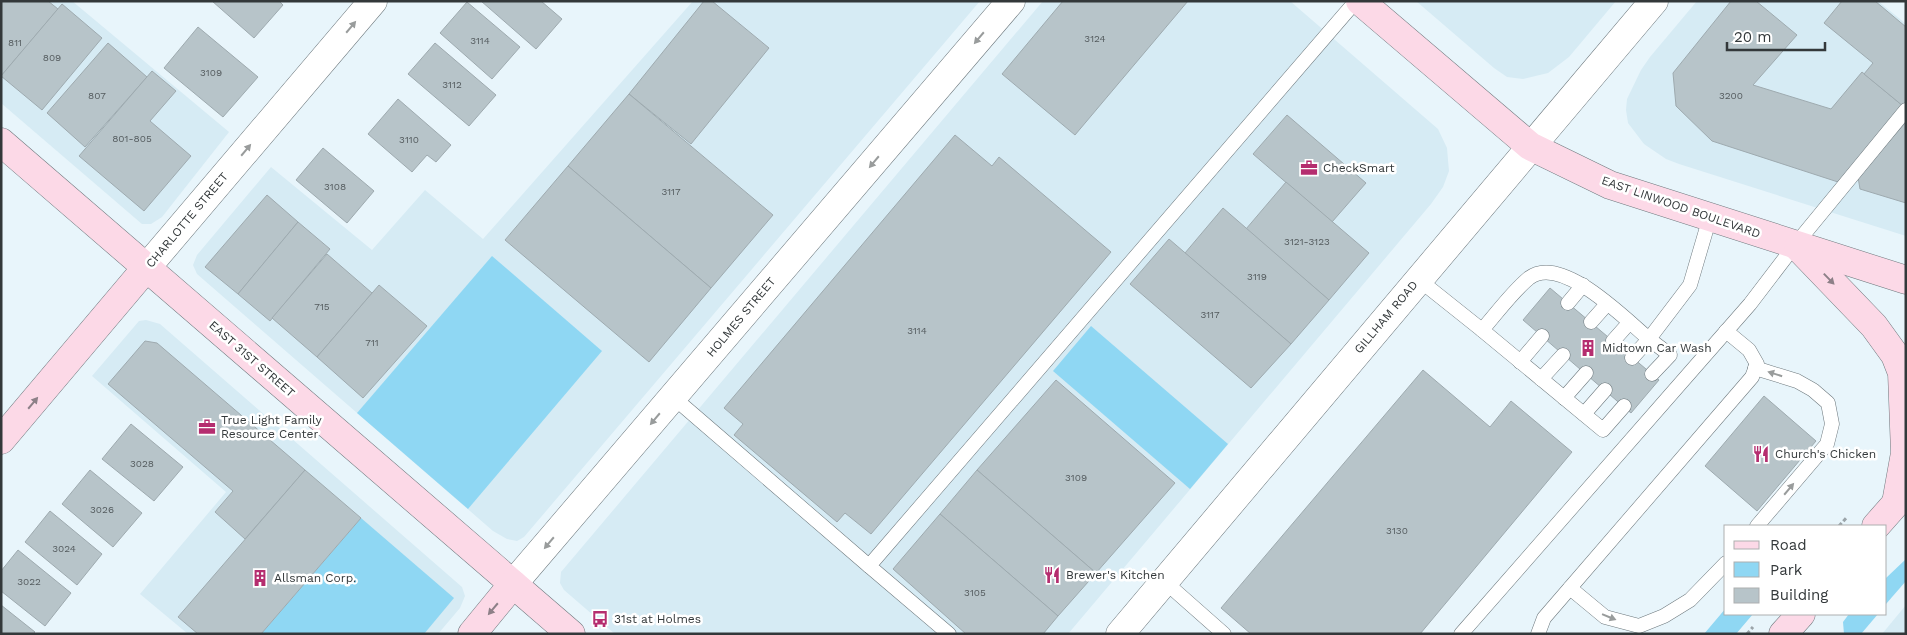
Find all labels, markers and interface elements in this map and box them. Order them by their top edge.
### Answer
one-way arrow [346,20,357,33]
scale bar [1727,20,1824,52]
text: 20 m [1734,28,1772,46]
one-way arrow [973,32,985,44]
house number: 3124 [1084,33,1106,44]
house number: 3114 [470,35,490,46]
house number: 811 [8,37,22,48]
house number: 809 [43,52,61,63]
house number: 3109 [200,67,222,78]
house number: 3112 [442,79,462,90]
house number: 807 [88,90,106,101]
house number: 3200 [1719,90,1743,101]
house number: 801-805 [112,133,152,144]
house number: 3110 [399,134,419,145]
one-way arrow [240,145,252,157]
one-way arrow [868,155,879,168]
office icon: CheckSmart [1299,158,1319,178]
place label: CheckSmart [1323,161,1395,175]
street label: CHARLOTTE STREET [143,170,231,270]
street label: EAST LINWOOD BOULEVARD [1600,173,1762,241]
house number: 3108 [324,181,346,192]
house number: 3117 [661,186,681,197]
house number: 3121-3123 [1284,236,1330,247]
house number: 3119 [1247,271,1267,282]
one-way arrow [1823,273,1835,285]
street label: HOLMES STREET [704,274,778,360]
street label: GILLHAM ROAD [1351,278,1421,356]
house number: 715 [314,301,330,312]
house number: 3117 [1200,309,1220,320]
street label: EAST 31ST STREET [206,318,298,400]
house number: 3114 [907,325,927,336]
house number: 711 [365,337,379,348]
building icon: Midtown Car Wash [1578,338,1598,358]
place label: Midtown Car Wash [1602,341,1712,355]
one-way arrow [1767,370,1782,378]
one-way arrow [27,396,38,409]
one-way arrow [649,412,660,425]
place label: True Light Family Resource Center [221,413,322,441]
office icon: True Light Family Resource Center [197,417,217,437]
restaurant icon: Church's Chicken [1751,444,1771,464]
place label: Church's Chicken [1775,447,1876,461]
house number: 3028 [130,458,154,469]
house number: 3109 [1065,472,1087,483]
one-way arrow [1783,483,1794,496]
house number: 3026 [90,504,114,515]
house number: 3130 [1386,525,1408,536]
legend [1724,525,1887,615]
one-way arrow [544,536,555,549]
text: Road [1770,536,1807,554]
house number: 3024 [52,543,76,554]
text: Park [1770,561,1803,579]
restaurant icon: Brewer's Kitchen [1042,565,1062,585]
building icon: Allsman Corp. [250,568,270,588]
place label: Brewer's Kitchen [1066,568,1165,582]
place label: Allsman Corp. [274,571,356,585]
house number: 3022 [17,576,41,587]
text: Building [1770,586,1828,604]
house number: 3105 [964,587,986,598]
one-way arrow [487,602,498,615]
bus stop icon: 31st at Holmes [590,609,610,629]
place label: 31st at Holmes [614,612,701,626]
one-way arrow [1602,613,1617,621]

